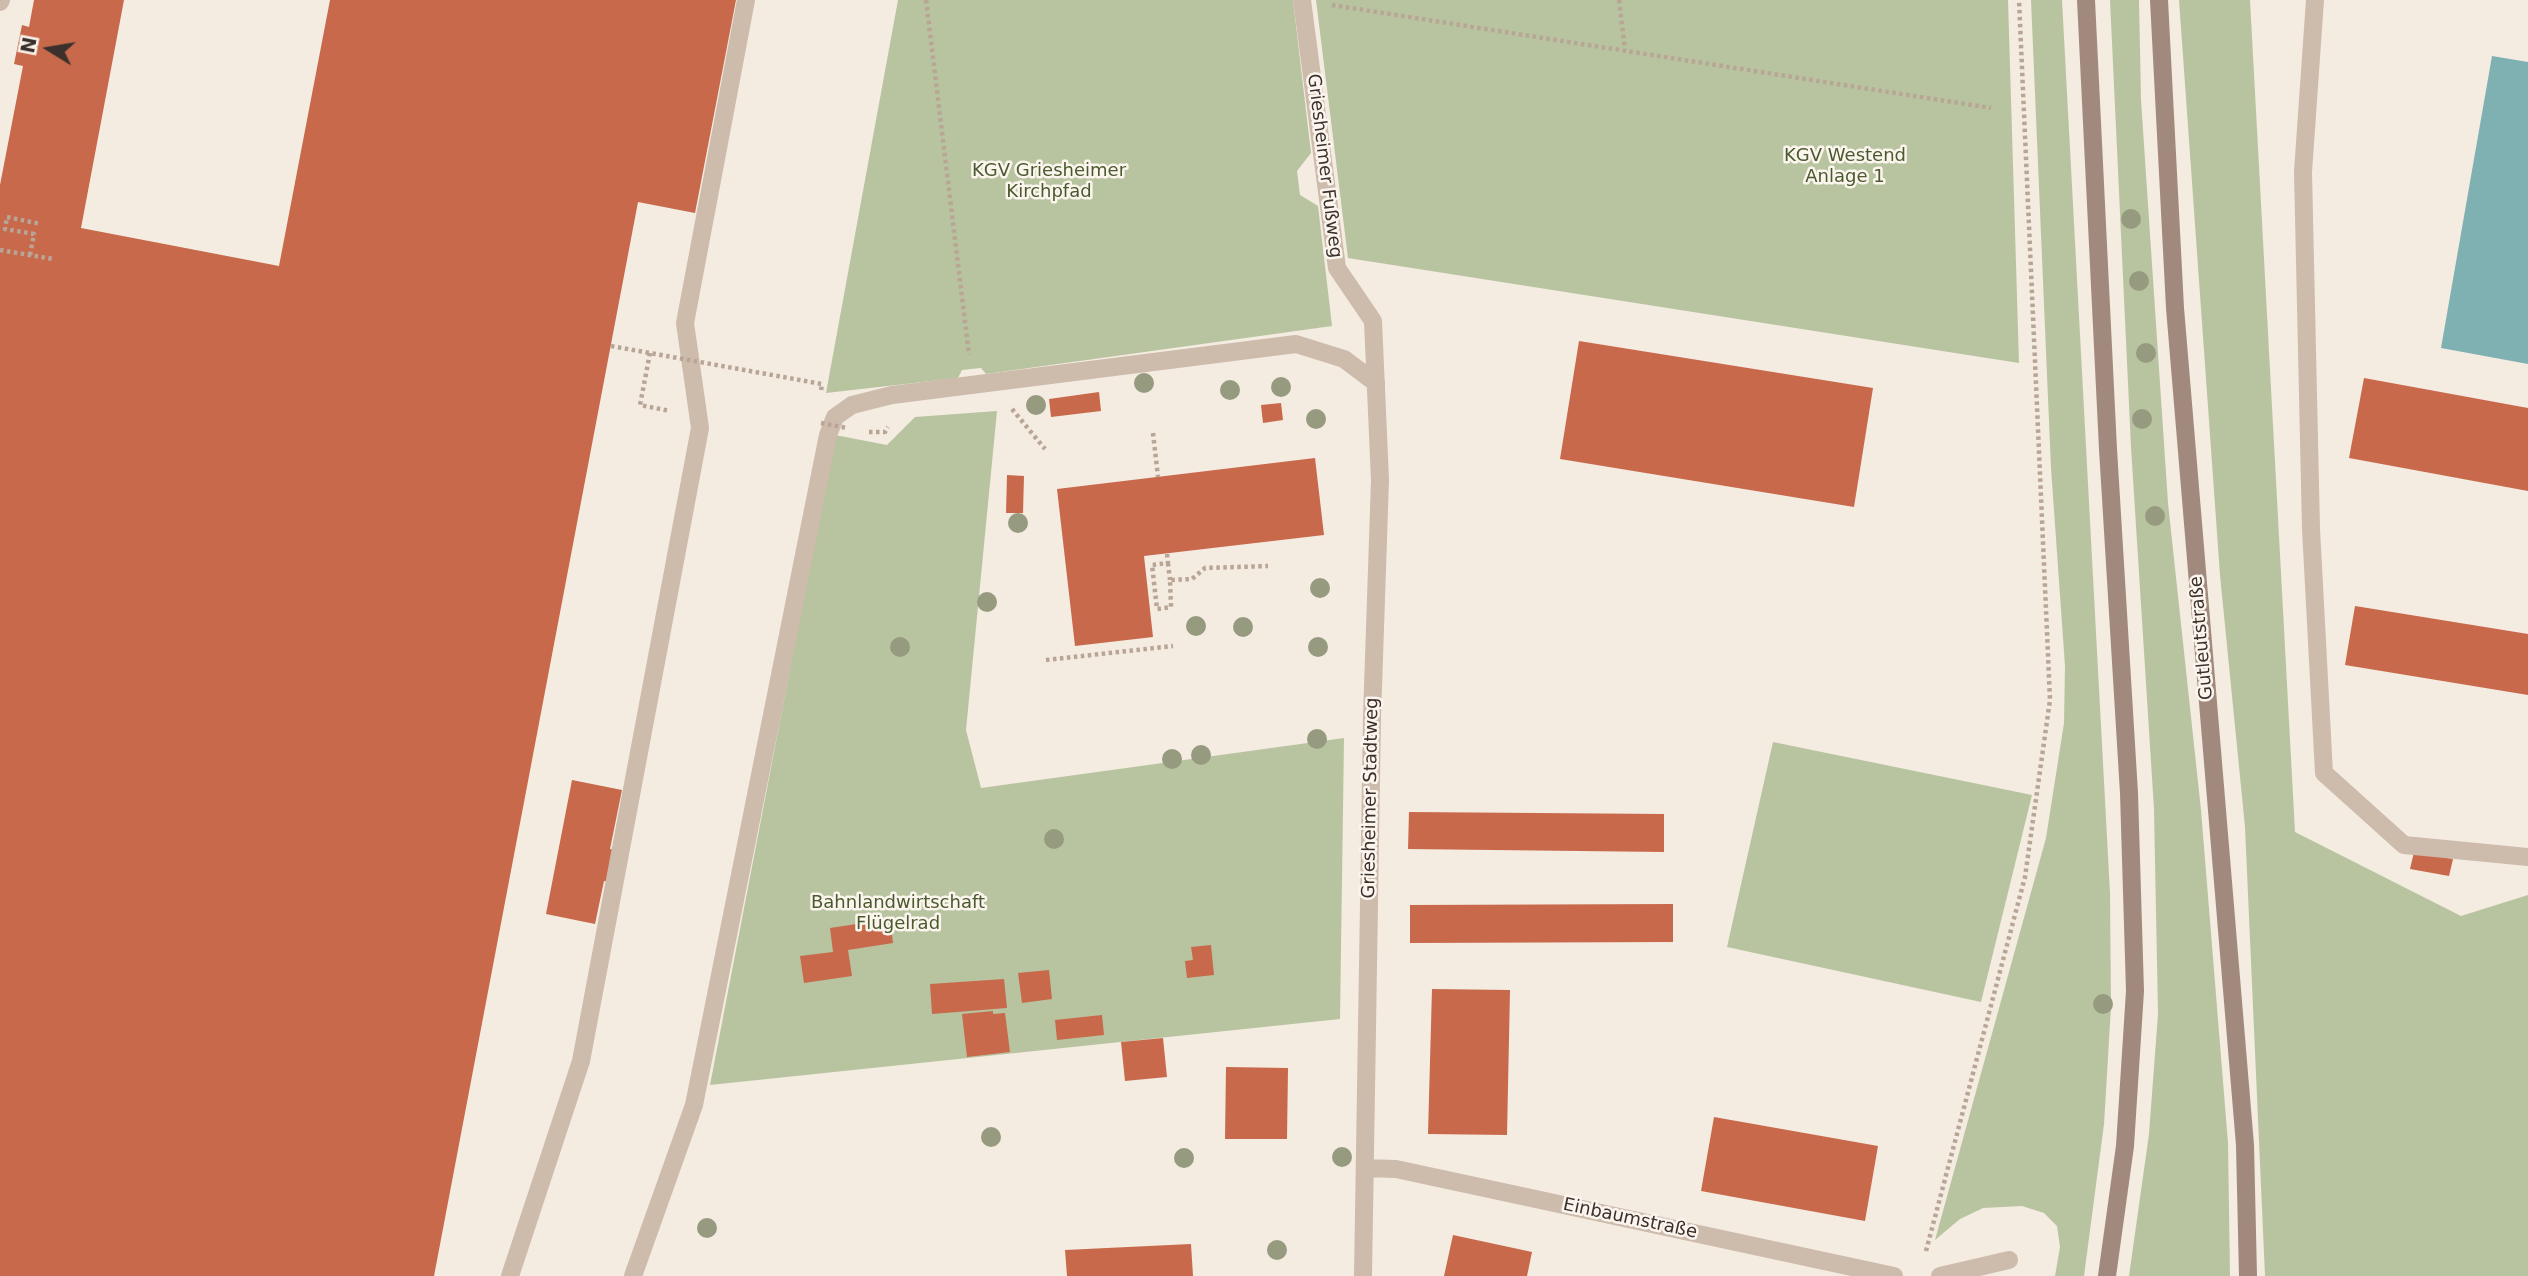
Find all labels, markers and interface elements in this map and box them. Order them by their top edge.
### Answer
north arrow [14,14,84,84]
text: N [16,35,41,55]
street label: Griesheimer Fußweg [1302,73,1346,259]
park label: KGV Westend Anlage 1 [1784,145,1906,188]
park label: KGV Griesheimer Kirchpfad [972,160,1126,202]
street label: Gutleutstraße [2186,575,2218,701]
street label: Griesheimer Stadtweg [1358,697,1384,899]
park label: Bahnlandwirtschaft Flügelrad [811,892,985,934]
street label: Einbaumstraße [1561,1194,1699,1244]

